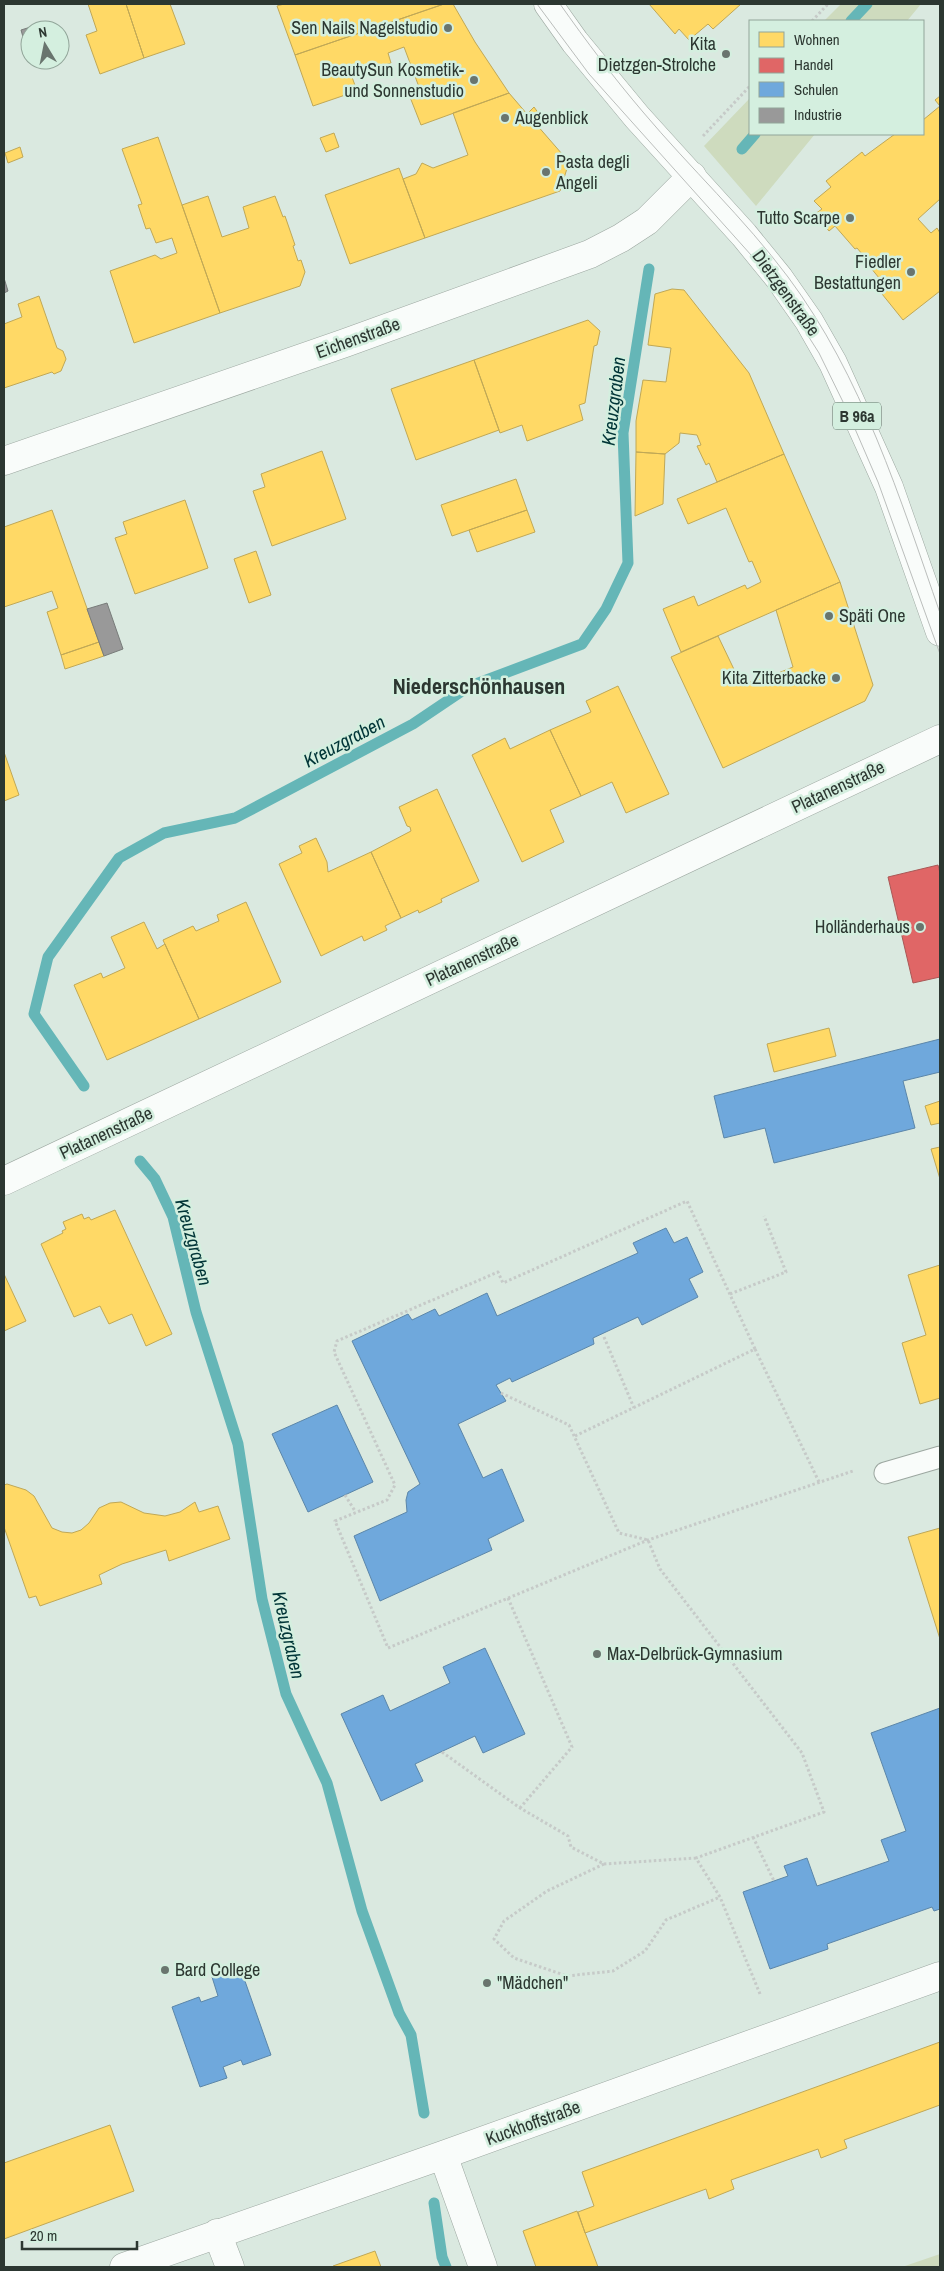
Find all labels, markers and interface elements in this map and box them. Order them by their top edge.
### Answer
place label: Sen Nails Nagelstudio [291,15,438,40]
north arrow [20,20,70,70]
legend [749,20,924,135]
marker: Sen Nails Nagelstudio [442,22,454,34]
text: N [37,23,48,42]
text: Wohnen [794,29,840,50]
place label: Kita Dietzgen-Strolche [598,31,716,77]
marker: Kita Dietzgen-Strolche [720,48,732,60]
text: Handel [794,54,833,75]
place label: BeautySun Kosmetik- und Sonnenstudio [321,57,464,103]
marker: BeautySun Kosmetik- und Sonnenstudio [468,74,480,86]
text: Schulen [794,79,838,100]
text: Industrie [794,104,842,125]
place label: Augenblick [514,105,589,130]
marker: Augenblick [499,112,511,124]
place label: Pasta degli Angeli [555,149,630,195]
marker: Pasta degli Angeli [540,166,552,178]
place label: Tutto Scarpe [757,205,840,230]
marker: Tutto Scarpe [844,212,856,224]
street label: Dietzgenstraße [747,245,826,341]
place label: Fiedler Bestattungen [814,249,901,295]
marker: Fiedler Bestattungen [905,266,917,278]
street label: Eichenstraße [312,311,403,364]
water label: Kreuzgraben [595,355,631,447]
road number: B 96a [833,402,881,430]
place label: Späti One [839,603,905,628]
marker: Späti One [823,610,835,622]
place label: Kita Zitterbacke [722,665,826,690]
district label: Niederschönhausen [393,671,565,701]
marker: Kita Zitterbacke [830,672,842,684]
water label: Kreuzgraben [299,709,389,773]
street label: Platanenstraße [787,754,888,819]
place label: Holländerhaus [815,914,910,939]
marker: Holländerhaus [914,921,926,933]
street label: Platanenstraße [421,927,522,992]
street label: Platanenstraße [55,1100,156,1165]
water label: Kreuzgraben [169,1196,219,1288]
water label: Kreuzgraben [266,1589,312,1681]
place label: Max-Delbrück-Gymnasium [607,1641,783,1666]
marker: Max-Delbrück-Gymnasium [591,1648,603,1660]
place label: Bard College [175,1957,260,1982]
marker: Bard College [159,1964,171,1976]
place label: "Mädchen" [497,1970,568,1995]
marker: "Mädchen" [481,1977,493,1989]
street label: Kuckhoffstraße [482,2094,584,2151]
scale bar [22,2218,138,2250]
text: 20 m [30,2225,57,2246]

